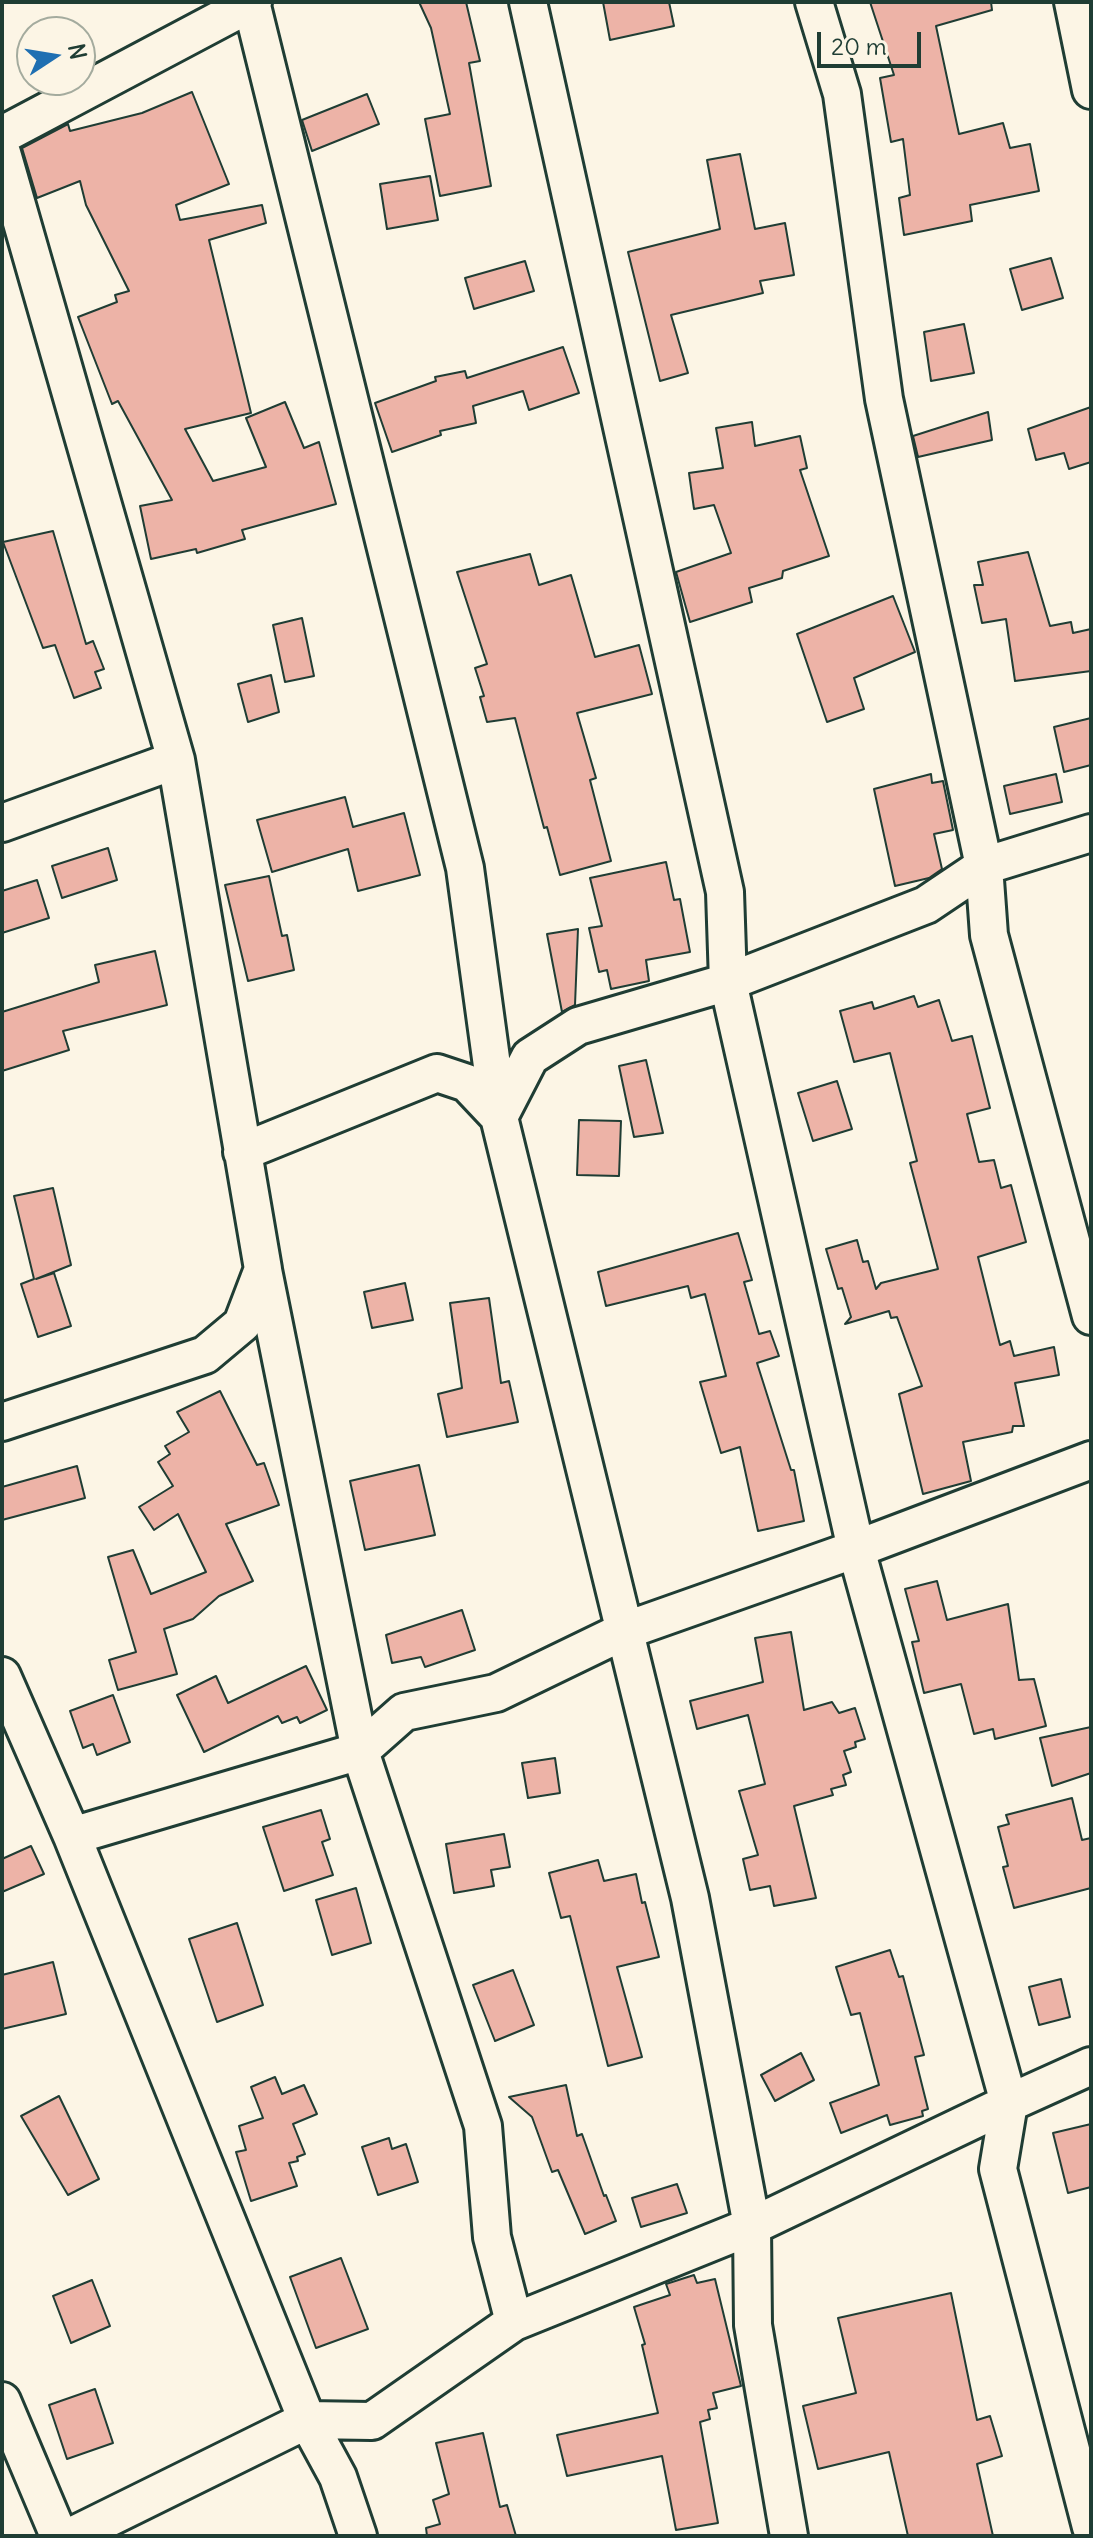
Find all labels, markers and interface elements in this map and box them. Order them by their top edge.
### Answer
north arrow [16,16,96,96]
scale bar [821,16,925,66]
text: 20 m [831,31,887,61]
text: N [62,41,93,62]

